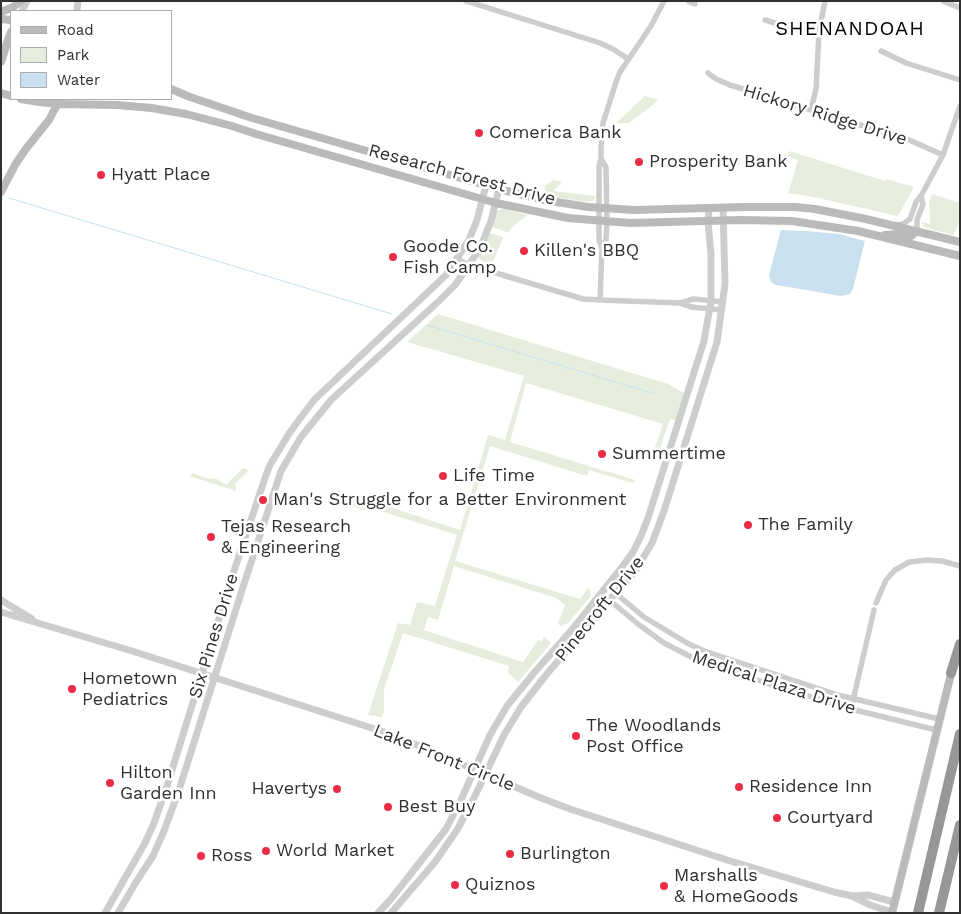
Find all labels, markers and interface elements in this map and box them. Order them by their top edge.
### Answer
legend [10,10,172,100]
district label: SHENANDOAH [774,17,926,41]
text: Road [57,21,94,39]
text: Park [57,46,89,64]
text: Water [57,71,100,89]
street label: Hickory Ridge Drive [740,80,910,150]
place label: Comerica Bank [489,122,622,144]
marker: Comerica Bank [473,127,485,139]
street label: Research Forest Drive [366,140,558,210]
place label: Prosperity Bank [649,151,787,173]
marker: Prosperity Bank [633,156,645,168]
place label: Hyatt Place [111,164,210,186]
marker: Hyatt Place [95,169,107,181]
place label: Goode Co. Fish Camp [403,236,497,278]
place label: Killen's BBQ [534,240,639,262]
marker: Killen's BBQ [518,245,530,257]
marker: Goode Co. Fish Camp [387,251,399,263]
place label: Summertime [612,443,726,465]
marker: Summertime [596,448,608,460]
place label: Life Time [453,465,535,487]
marker: Life Time [437,470,449,482]
place label: Man's Struggle for a Better Environment [273,489,626,511]
marker: Man's Struggle for a Better Environment [257,494,269,506]
place label: The Family [758,514,853,536]
place label: Tejas Research & Engineering [221,516,351,558]
marker: The Family [742,519,754,531]
marker: Tejas Research & Engineering [205,531,217,543]
street label: Pinecroft Drive [551,552,649,666]
street label: Six Pines Drive [185,571,243,701]
street label: Medical Plaza Drive [689,646,859,720]
place label: Hometown Pediatrics [82,668,177,711]
marker: Hometown Pediatrics [66,683,78,695]
place label: The Woodlands Post Office [586,715,721,758]
street label: Lake Front Circle [370,720,518,796]
marker: The Woodlands Post Office [570,730,582,742]
place label: Hilton Garden Inn [120,762,217,804]
place label: Residence Inn [749,776,872,798]
marker: Hilton Garden Inn [104,777,116,789]
place label: Havertys [251,778,327,800]
marker: Residence Inn [733,781,745,793]
marker: Havertys [331,783,343,795]
place label: Best Buy [398,796,475,818]
marker: Best Buy [382,801,394,813]
place label: Courtyard [787,807,873,829]
marker: Courtyard [771,812,783,824]
place label: World Market [276,840,394,862]
place label: Burlington [520,843,611,865]
place label: Ross [211,845,252,867]
marker: World Market [260,845,272,857]
marker: Burlington [504,848,516,860]
marker: Ross [195,850,207,862]
place label: Marshalls & HomeGoods [674,865,798,908]
place label: Quiznos [465,874,535,896]
marker: Quiznos [449,879,461,891]
marker: Marshalls & HomeGoods [658,880,670,892]

